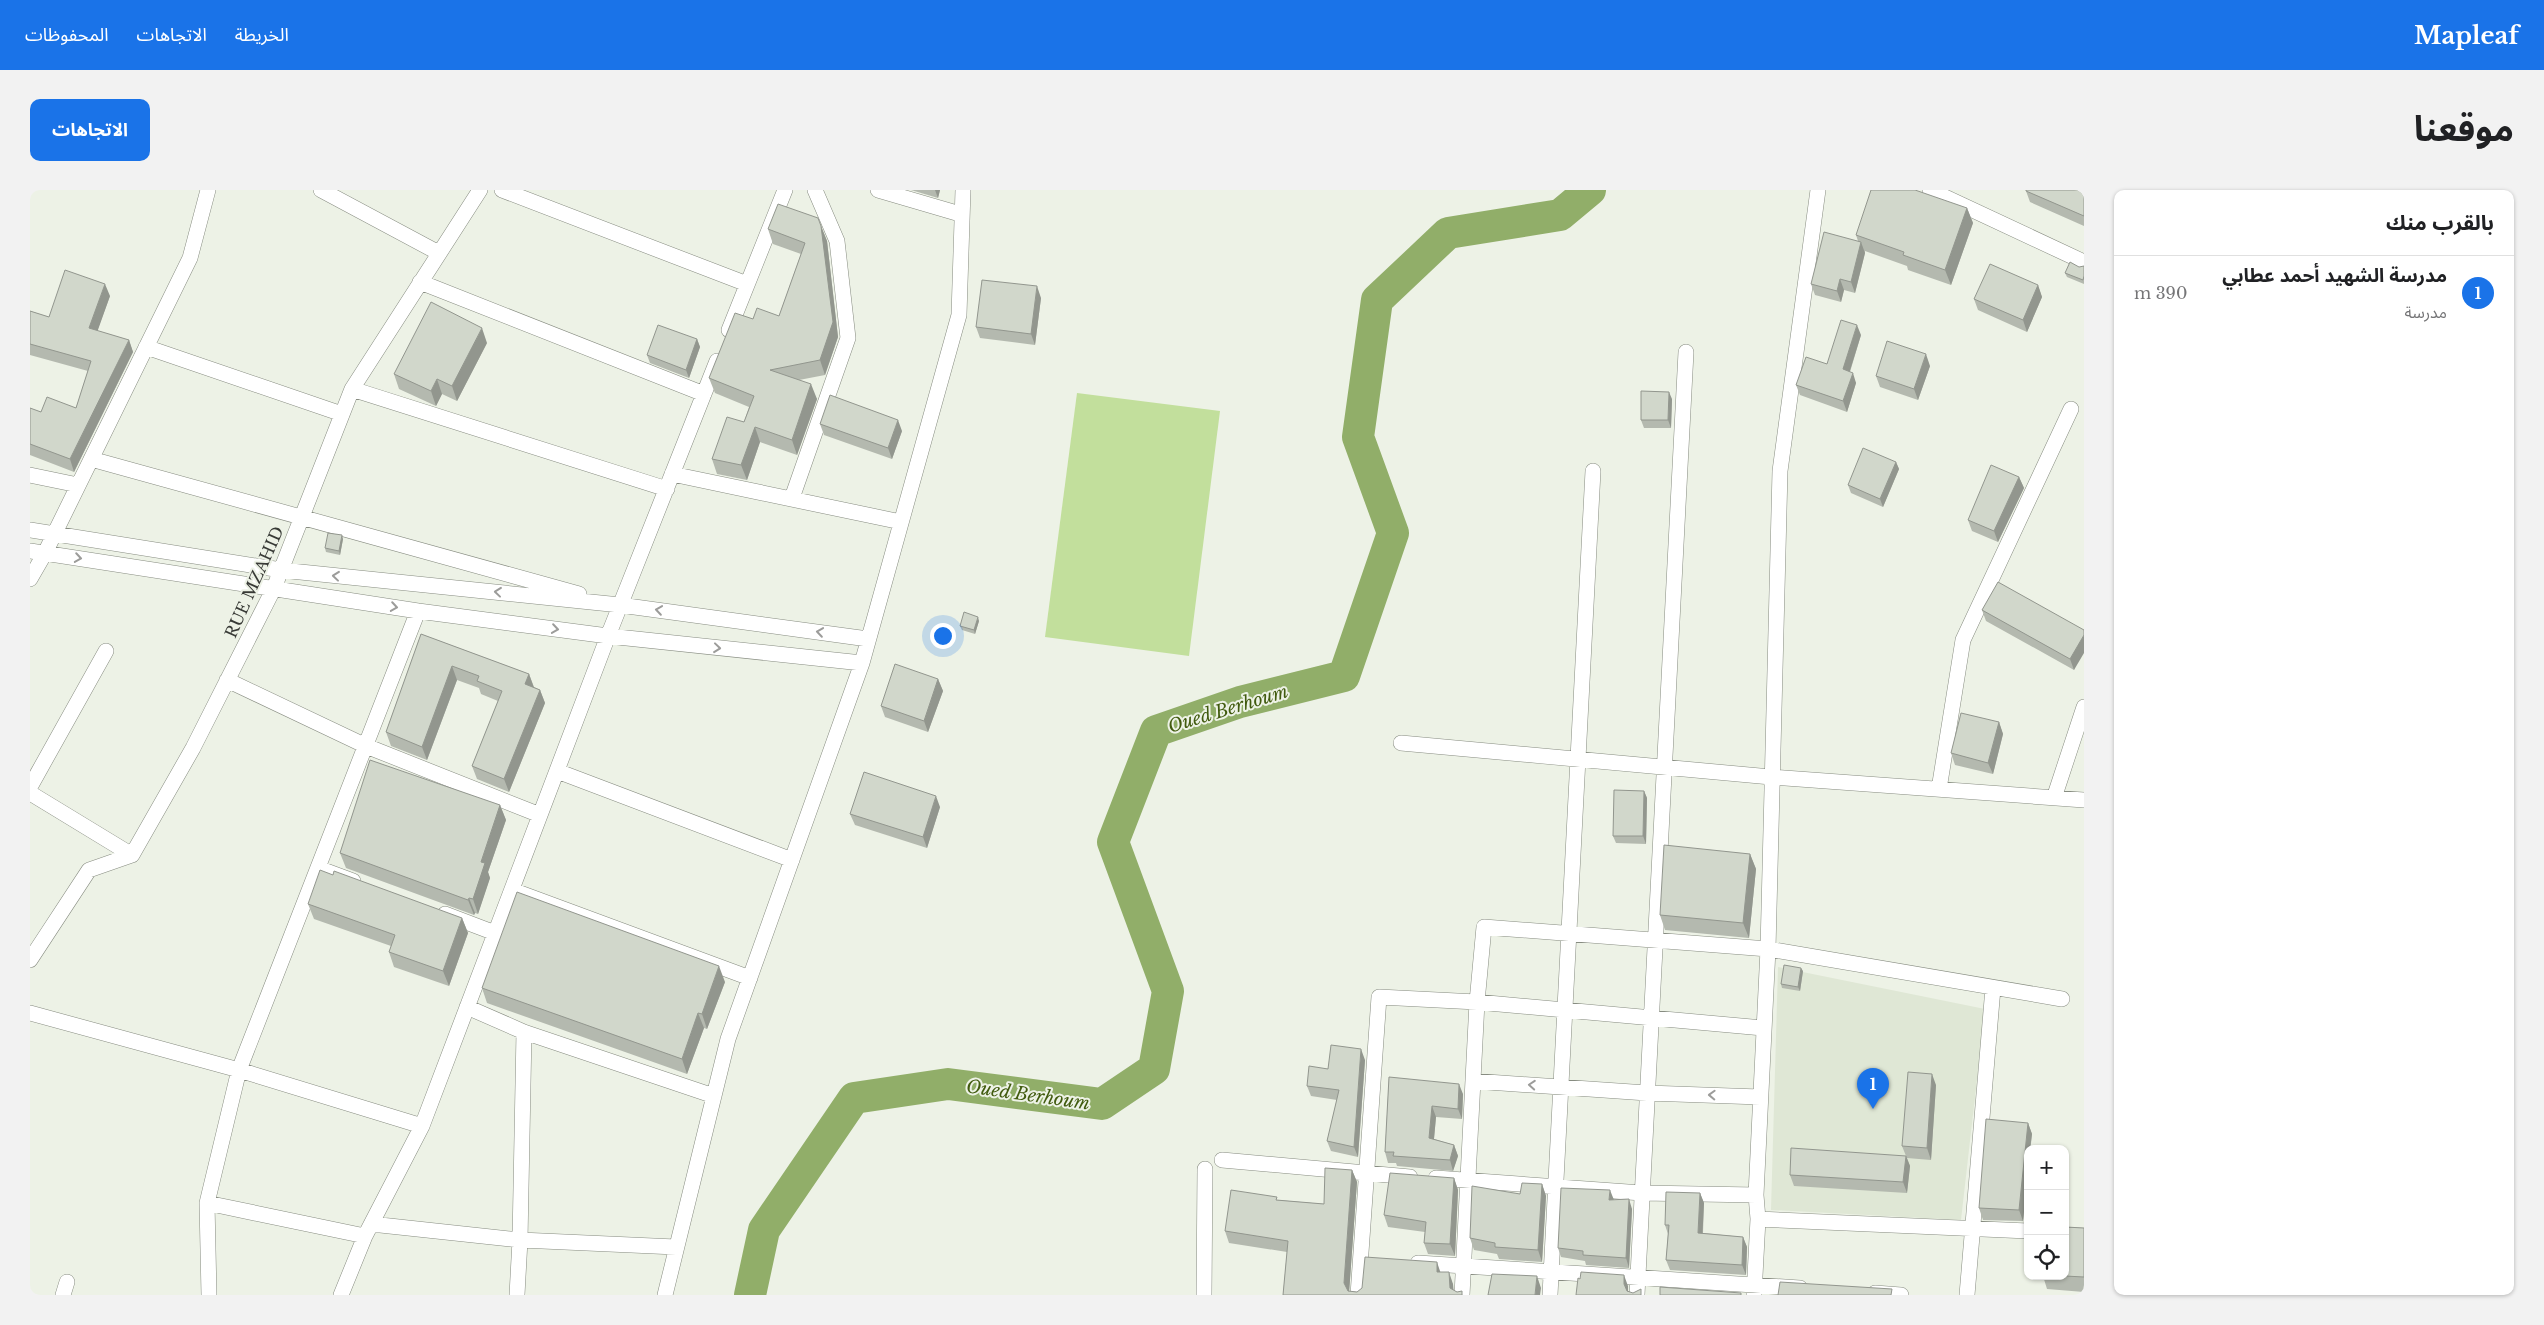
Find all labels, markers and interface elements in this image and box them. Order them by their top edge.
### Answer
text: Mapleaf [2414,21,2519,50]
text: المحفوظات [25,24,109,46]
text: الاتجاهات [137,24,207,46]
text: الخريطة [235,24,289,46]
button: الاتجاهات [30,99,150,161]
text: موقعنا [2414,107,2514,150]
text: بالقرب منك [2386,210,2494,236]
text: مدرسة الشهيد أحمد عطابي [2222,264,2447,287]
text: 390 m [2134,283,2187,303]
text: 1 [2475,283,2482,303]
text: مدرسة [2404,302,2447,322]
street label: RUE MZAHID [220,523,288,641]
one-way arrow [75,552,83,563]
one-way arrow [332,571,340,582]
one-way arrow [493,587,501,598]
one-way arrow [391,601,399,612]
one-way arrow [655,605,663,616]
one-way arrow [552,623,560,634]
your location [930,623,956,649]
one-way arrow [816,627,824,638]
one-way arrow [713,642,721,653]
water label: Oued Berhoum [1165,680,1291,738]
pin: 1 [1857,1068,1889,1109]
water label: Oued Berhoum [965,1075,1091,1115]
one-way arrow [1528,1080,1536,1091]
one-way arrow [1708,1090,1716,1100]
map controls [2024,1145,2069,1280]
button: + [2024,1145,2069,1190]
button: − [2024,1190,2069,1235]
button: locate [2024,1235,2069,1280]

